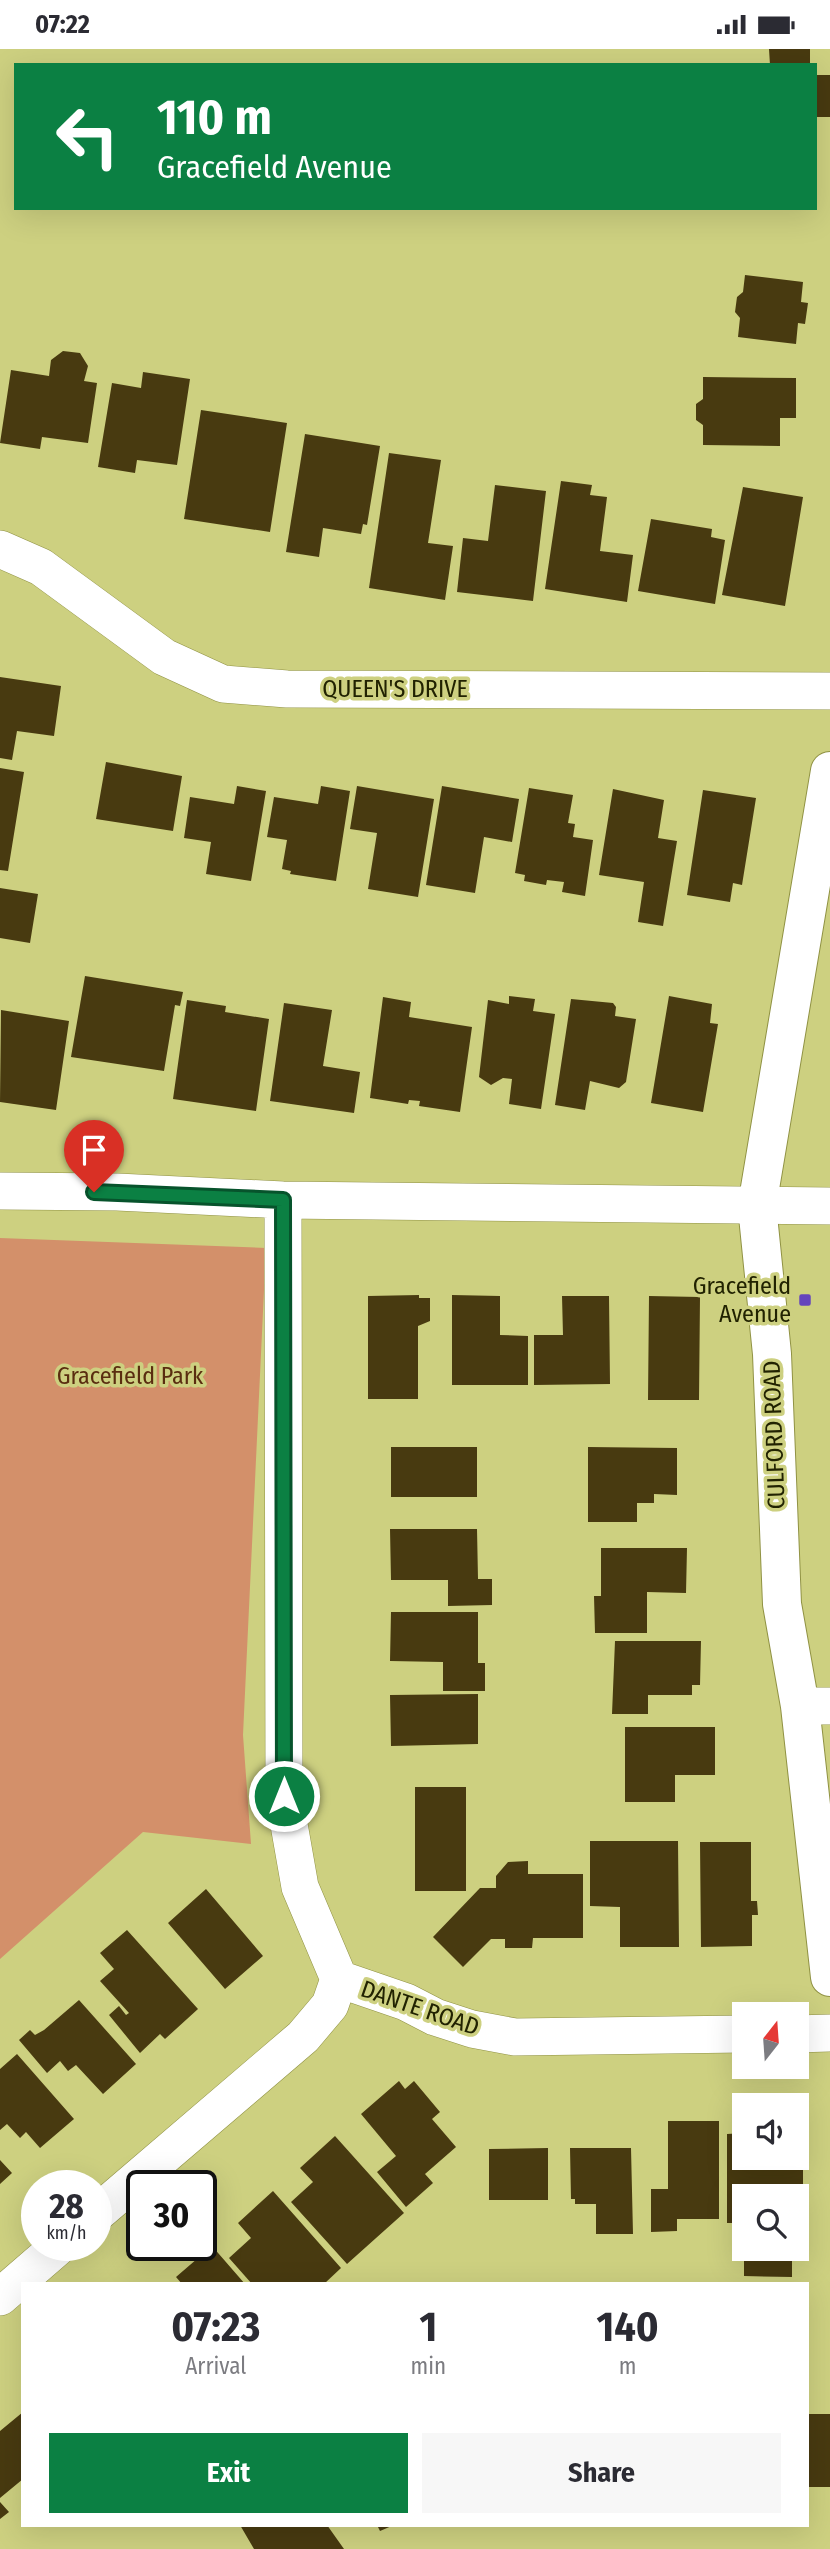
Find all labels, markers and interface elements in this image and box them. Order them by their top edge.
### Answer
text: 07:22 [35,9,90,40]
text: 110 m [157,88,272,147]
icon: left [42,91,133,182]
text: Gracefield Avenue [157,148,392,186]
street label: QUEEN'S DRIVE [322,675,468,703]
pin [64,1120,124,1192]
icon: arrive [75,1131,113,1169]
place label: Gracefield Avenue [693,1272,791,1328]
marker: Gracefield Avenue [797,1292,813,1308]
street label: CULFORD ROAD [757,1360,791,1510]
park label: Gracefield Park [57,1362,204,1390]
position arrow [247,1759,321,1833]
street label: DANTE ROAD [357,1975,483,2041]
north arrow [732,2002,808,2079]
map controls [732,2002,809,2261]
button: sound [732,2093,809,2170]
speed limit sign: 30 [126,2170,217,2261]
button: search [732,2184,809,2261]
text: 28 [49,2185,84,2227]
text: km/h [46,2222,87,2244]
text: 07:23 [171,2302,260,2352]
text: 1 [419,2302,437,2352]
text: 140 [596,2302,659,2352]
text: Arrival [185,2352,246,2380]
text: min [411,2352,446,2380]
text: m [619,2352,636,2380]
button: Exit [49,2433,408,2513]
button: Share [422,2433,781,2513]

